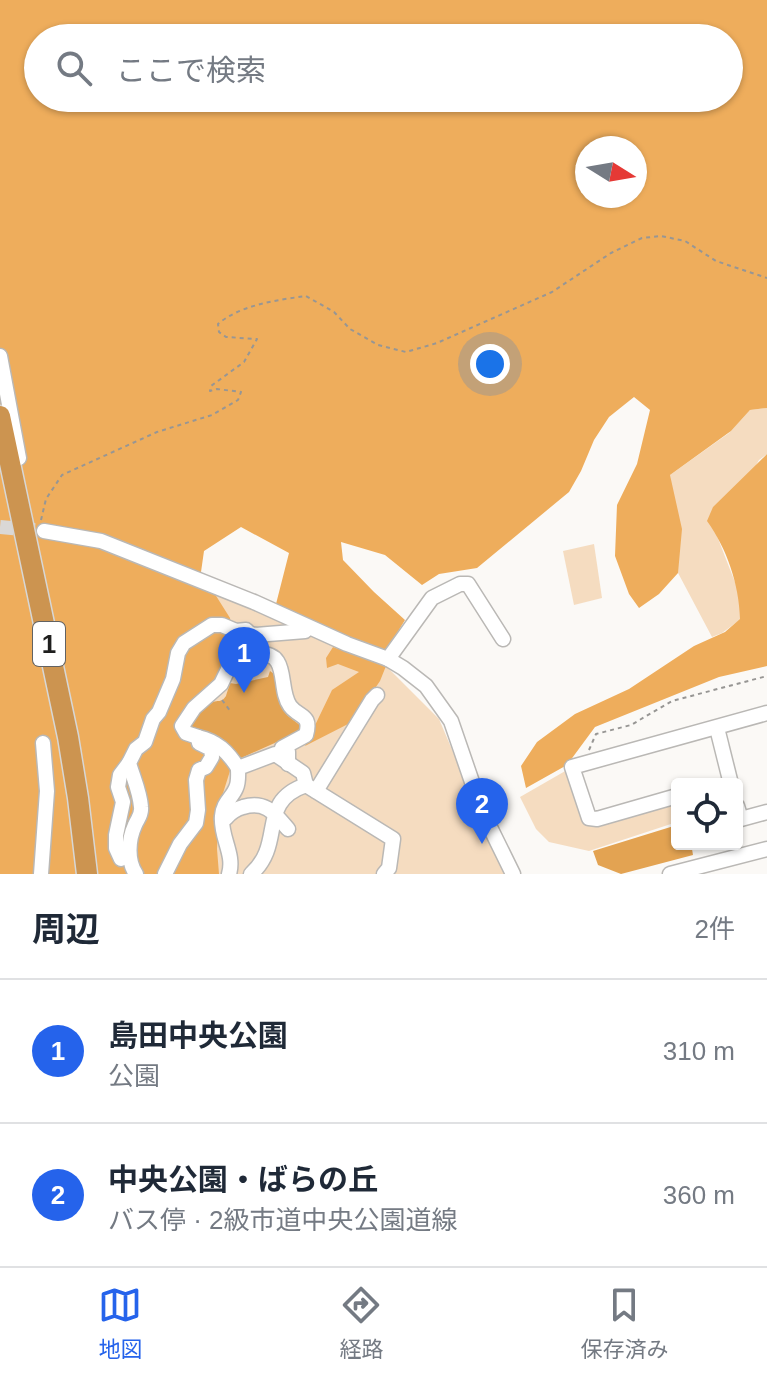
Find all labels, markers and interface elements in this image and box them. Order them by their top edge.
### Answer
search box [24,24,743,112]
icon: search [52,46,96,90]
text: ここで検索 [116,54,266,87]
north arrow [575,136,647,208]
your location [470,344,510,384]
road number: 1 [33,622,65,666]
pin: 1 [218,627,270,693]
pin: 2 [456,778,508,844]
map controls [671,778,743,850]
button: locate [671,778,743,850]
text: 周辺 [32,910,100,948]
text: 2件 [695,914,735,944]
text: 島田中央公園 [108,1019,288,1052]
text: 1 [51,1036,65,1066]
text: 310 m [663,1036,735,1066]
text: 公園 [108,1061,160,1091]
text: 中央公園・ばらの丘 [108,1163,378,1196]
text: 2 [51,1180,65,1210]
text: 360 m [663,1180,735,1210]
text: バス停 · 2級市道中央公園道線 [108,1205,458,1235]
tab: 地図 [98,1283,143,1363]
tab: 経路 [339,1283,384,1363]
tab: 保存済み [580,1283,669,1363]

